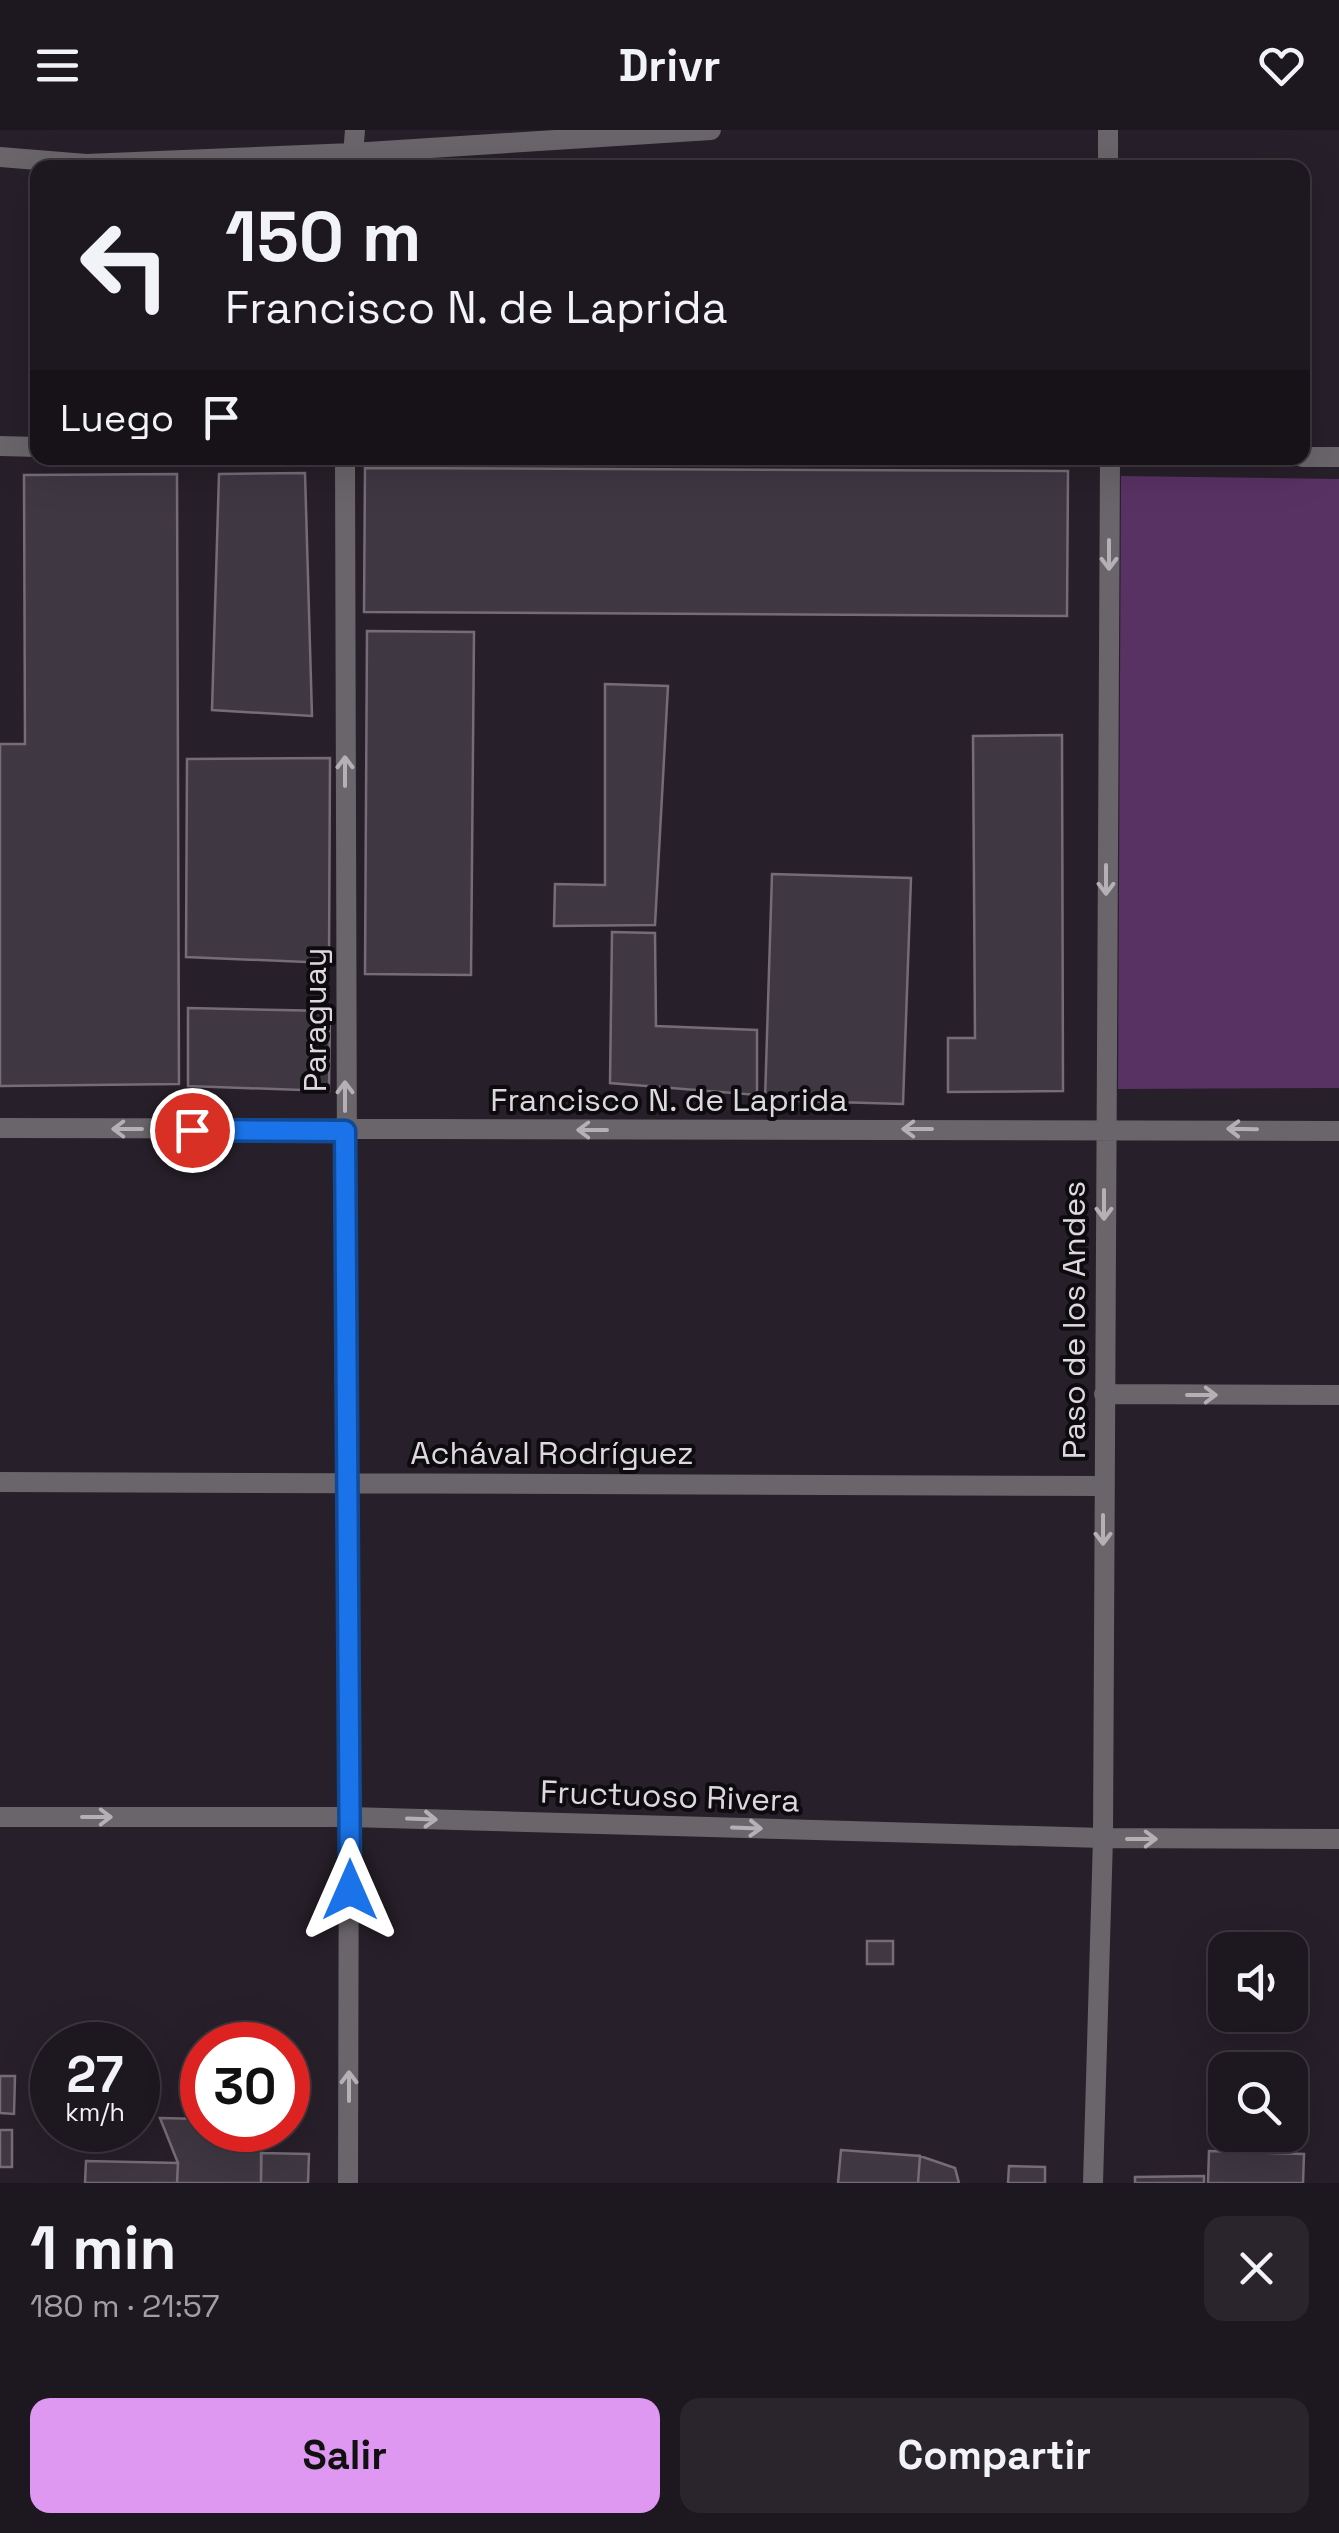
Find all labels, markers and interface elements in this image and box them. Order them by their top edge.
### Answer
text: Drivr [618,37,721,94]
icon: menu [30,38,85,93]
icon: heart [1254,38,1309,93]
text: 150 m [225,192,422,281]
icon: left [60,200,190,330]
text: Francisco N. de Laprida [225,279,728,336]
icon: arrive [194,390,249,445]
text: Luego [60,394,174,442]
one-way arrow [1100,538,1118,570]
one-way arrow [336,755,354,788]
one-way arrow [1096,862,1116,895]
street label: Paraguay [295,948,335,1092]
one-way arrow [336,1080,354,1112]
street label: Francisco N. de Laprida [490,1080,848,1120]
pin [150,1088,235,1173]
icon: arrive [165,1103,220,1158]
one-way arrow [111,1120,143,1139]
one-way arrow [576,1120,608,1140]
one-way arrow [901,1120,934,1138]
one-way arrow [1226,1120,1258,1139]
street label: Paso de los Andes [1054,1181,1094,1459]
one-way arrow [1094,1188,1114,1220]
one-way arrow [1184,1386,1217,1404]
street label: Achával Rodríguez [410,1433,694,1473]
one-way arrow [1094,1512,1112,1545]
street label: Fructuoso Rivera [539,1771,801,1821]
one-way arrow [80,1808,113,1826]
one-way arrow [406,1810,438,1829]
one-way arrow [731,1819,763,1838]
one-way arrow [1126,1829,1158,1848]
position arrow [298,1838,402,1942]
map controls [1208,1932,1308,2152]
button: sound [1208,1932,1308,2032]
speed limit sign: 30 [180,2022,310,2152]
text: 27 [67,2043,123,2107]
button: search [1208,2052,1308,2152]
one-way arrow [340,2070,358,2102]
text: km/h [65,2096,125,2128]
text: 1 min [30,2210,177,2287]
button: close [1204,2216,1309,2321]
text: 180 m · 21:57 [30,2286,220,2326]
button: Salir [30,2398,660,2513]
button: Compartir [680,2398,1309,2513]

